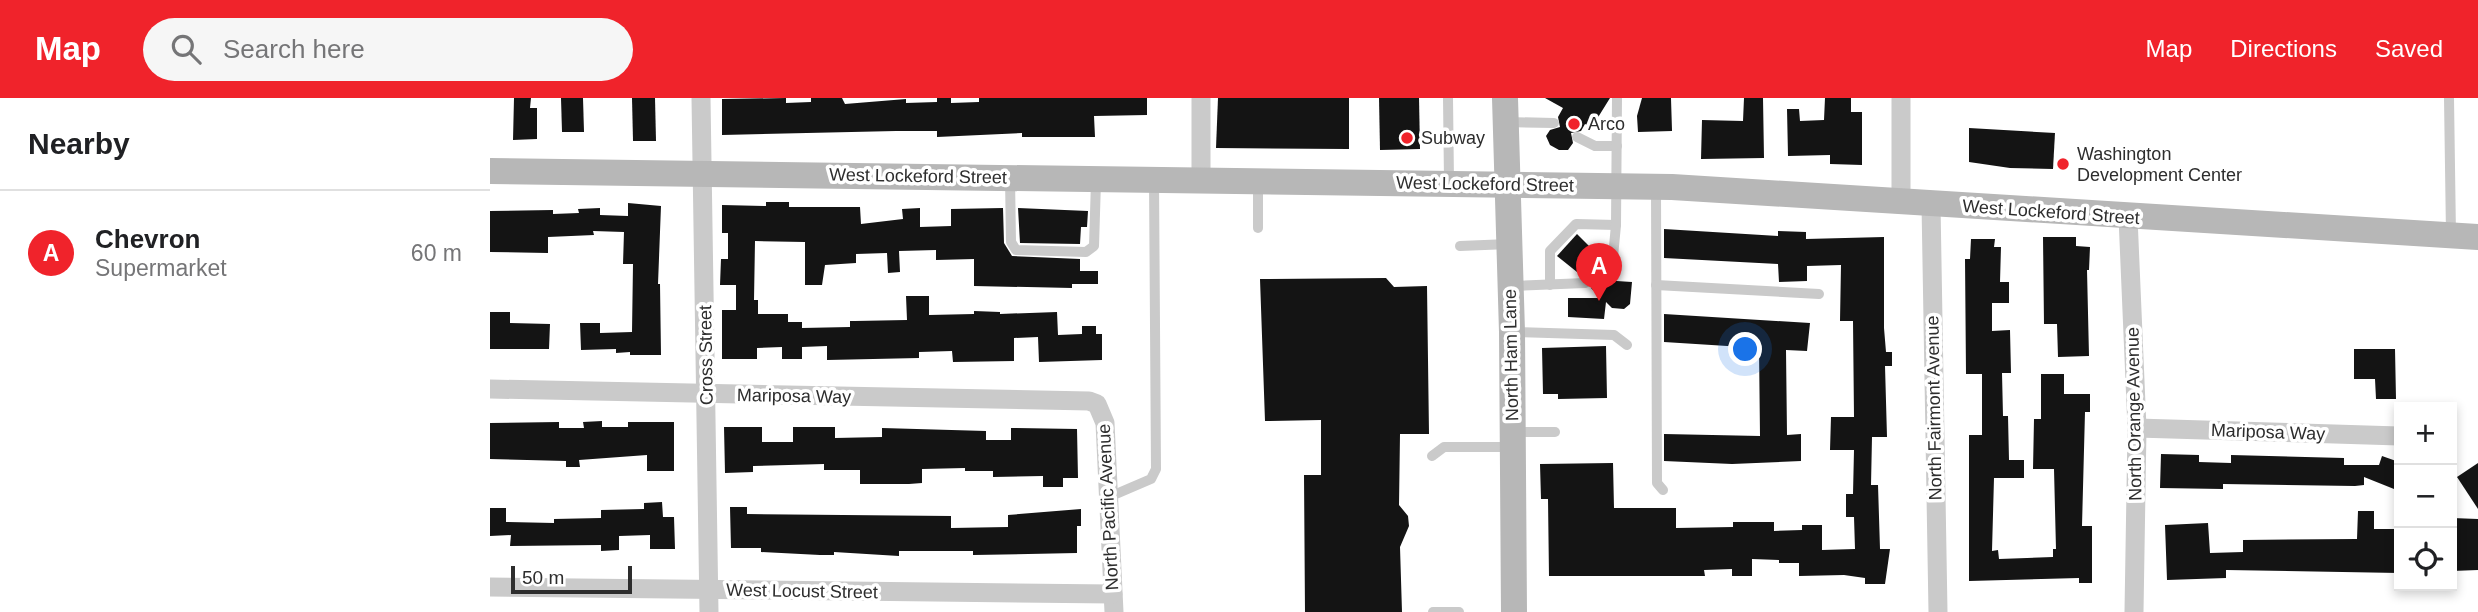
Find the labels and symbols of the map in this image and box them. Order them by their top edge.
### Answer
place label: Arco [1588,114,1625,134]
marker: Arco [1566,116,1582,132]
place label: Subway [1421,128,1485,148]
marker: Subway [1399,130,1415,146]
place label: Washington Development Center [2077,144,2242,185]
marker: Washington Development Center [2055,156,2071,172]
street label: West Lockeford Street [829,164,1007,188]
street label: West Lockeford Street [1396,172,1574,196]
street label: West Lockeford Street [1962,196,2140,228]
pin: A [1576,243,1622,301]
street label: North Ham Lane [1500,289,1522,421]
street label: Cross Street [695,305,717,405]
street label: North Fairmont Avenue [1922,315,1946,501]
street label: North Orange Avenue [2122,327,2146,501]
your location [1728,332,1762,366]
street label: Mariposa Way [737,385,851,407]
street label: Mariposa Way [2210,420,2326,444]
street label: North Pacific Avenue [1094,423,1122,591]
scale bar [511,563,632,595]
street label: West Locust Street [726,580,878,602]

